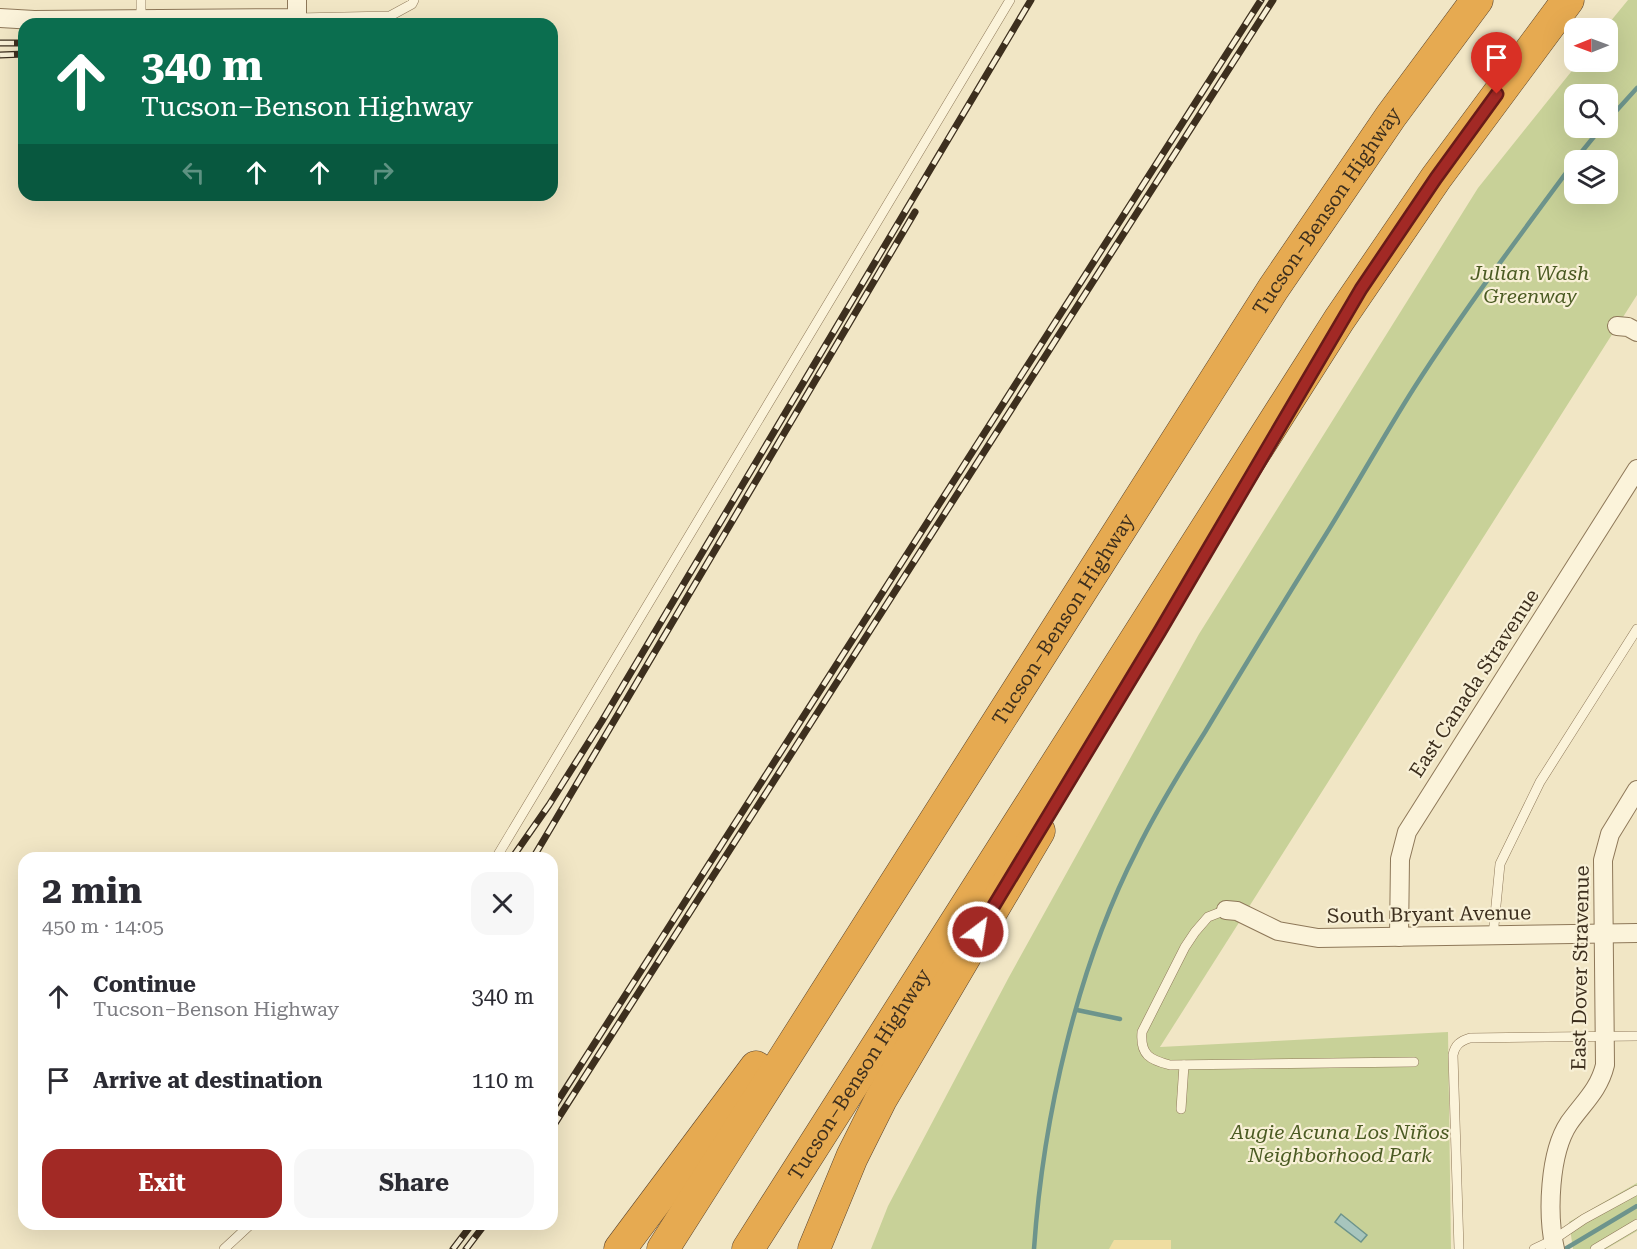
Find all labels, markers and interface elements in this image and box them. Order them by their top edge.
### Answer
north arrow [1564,18,1618,72]
map controls [1564,18,1618,204]
pin [1471,32,1522,94]
text: 340 m [141,41,263,90]
icon: arrive [1480,41,1513,74]
icon: ahead [42,42,120,120]
button: search [1564,84,1618,138]
text: Tucson–Benson Highway [141,91,473,123]
street label: Tucson–Benson Highway [1248,102,1406,320]
button: layers [1564,150,1618,204]
icon: left [177,156,210,189]
icon: ahead [240,156,273,189]
icon: ahead [303,156,336,189]
icon: right [366,156,399,189]
park label: Julian Wash Greenway [1470,261,1589,308]
street label: Tucson–Benson Highway [987,509,1139,730]
street label: East Canada Stravenue [1404,584,1544,782]
street label: East Dover Stravenue [1566,865,1594,1071]
text: 2 min [42,870,142,912]
button: close [471,872,534,935]
position arrow [946,900,1010,964]
street label: South Bryant Avenue [1327,900,1531,928]
text: 450 m · 14:05 [42,914,164,938]
street label: Tucson–Benson Highway [783,964,935,1185]
text: Continue [93,972,196,997]
icon: ahead [42,980,75,1013]
text: 340 m [471,984,534,1009]
text: Tucson–Benson Highway [93,997,339,1021]
icon: arrive [42,1064,75,1097]
text: Arrive at destination [93,1068,322,1093]
text: 110 m [471,1068,534,1093]
park label: Augie Acuna Los Niños Neighborhood Park [1230,1120,1449,1167]
button: Exit [42,1149,282,1218]
button: Share [294,1149,534,1218]

